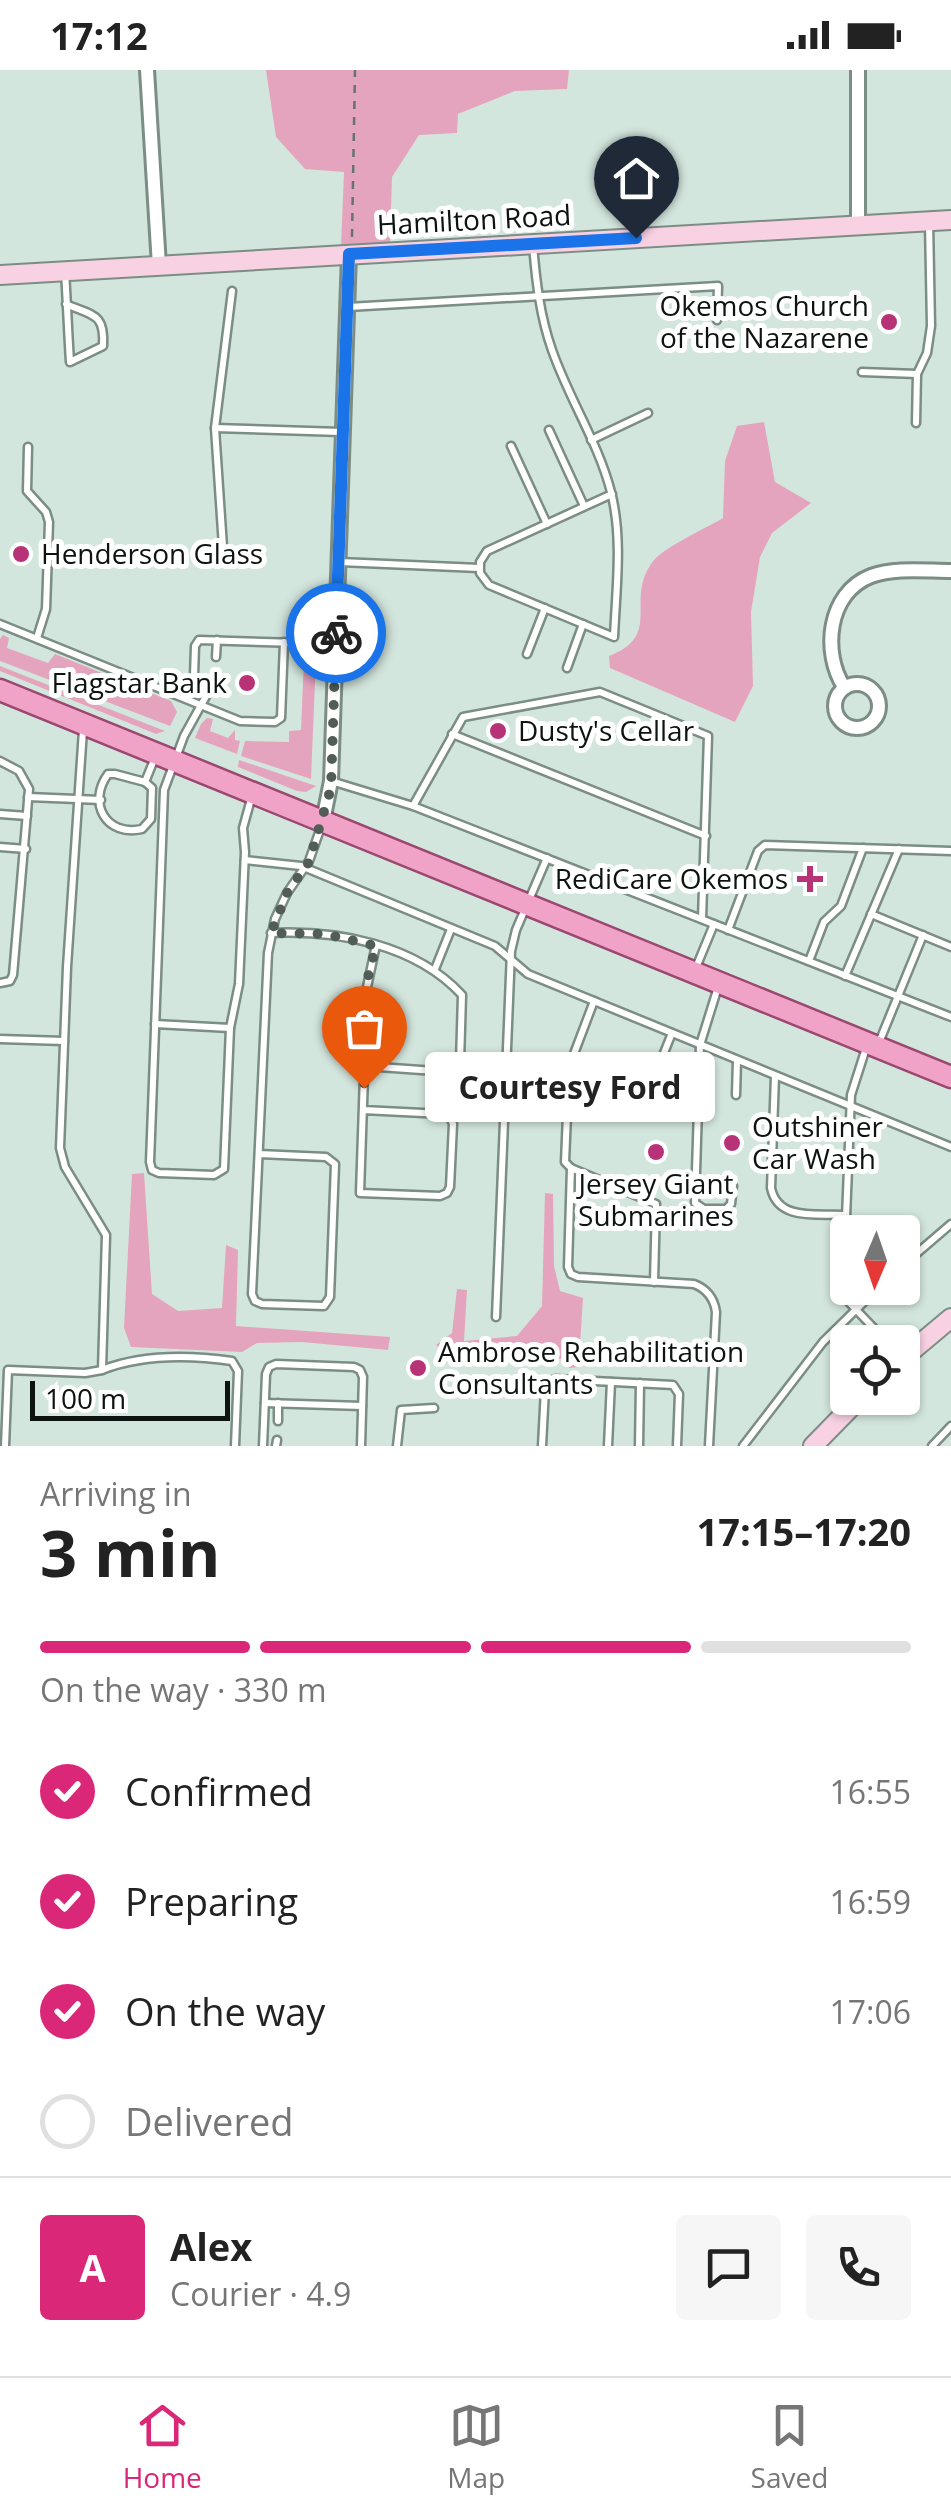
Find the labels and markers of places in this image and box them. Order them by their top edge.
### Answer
pin [594,136,679,239]
place label: Okemos Church of the Nazarene [659,286,869,356]
marker: Okemos Church of the Nazarene [878,311,900,333]
place label: Henderson Glass [41,534,263,572]
marker: Henderson Glass [10,543,32,565]
place label: Flagstar Bank [52,663,227,701]
marker: Flagstar Bank [236,672,258,694]
place label: Dusty's Cellar [518,711,695,749]
marker: Dusty's Cellar [487,720,509,742]
place label: RediCare Okemos [555,859,788,897]
marker: RediCare Okemos [797,866,823,892]
pin [322,986,407,1089]
callout: Courtesy Ford [424,1053,714,1123]
place label: Outshiner Car Wash [752,1107,883,1177]
marker: Outshiner Car Wash [721,1132,743,1154]
marker: Jersey Giant Submarines [645,1141,667,1163]
place label: Jersey Giant Submarines [575,1164,734,1234]
place label: Ambrose Rehabilitation Consultants [438,1332,744,1402]
marker: Ambrose Rehabilitation Consultants [407,1357,429,1379]

